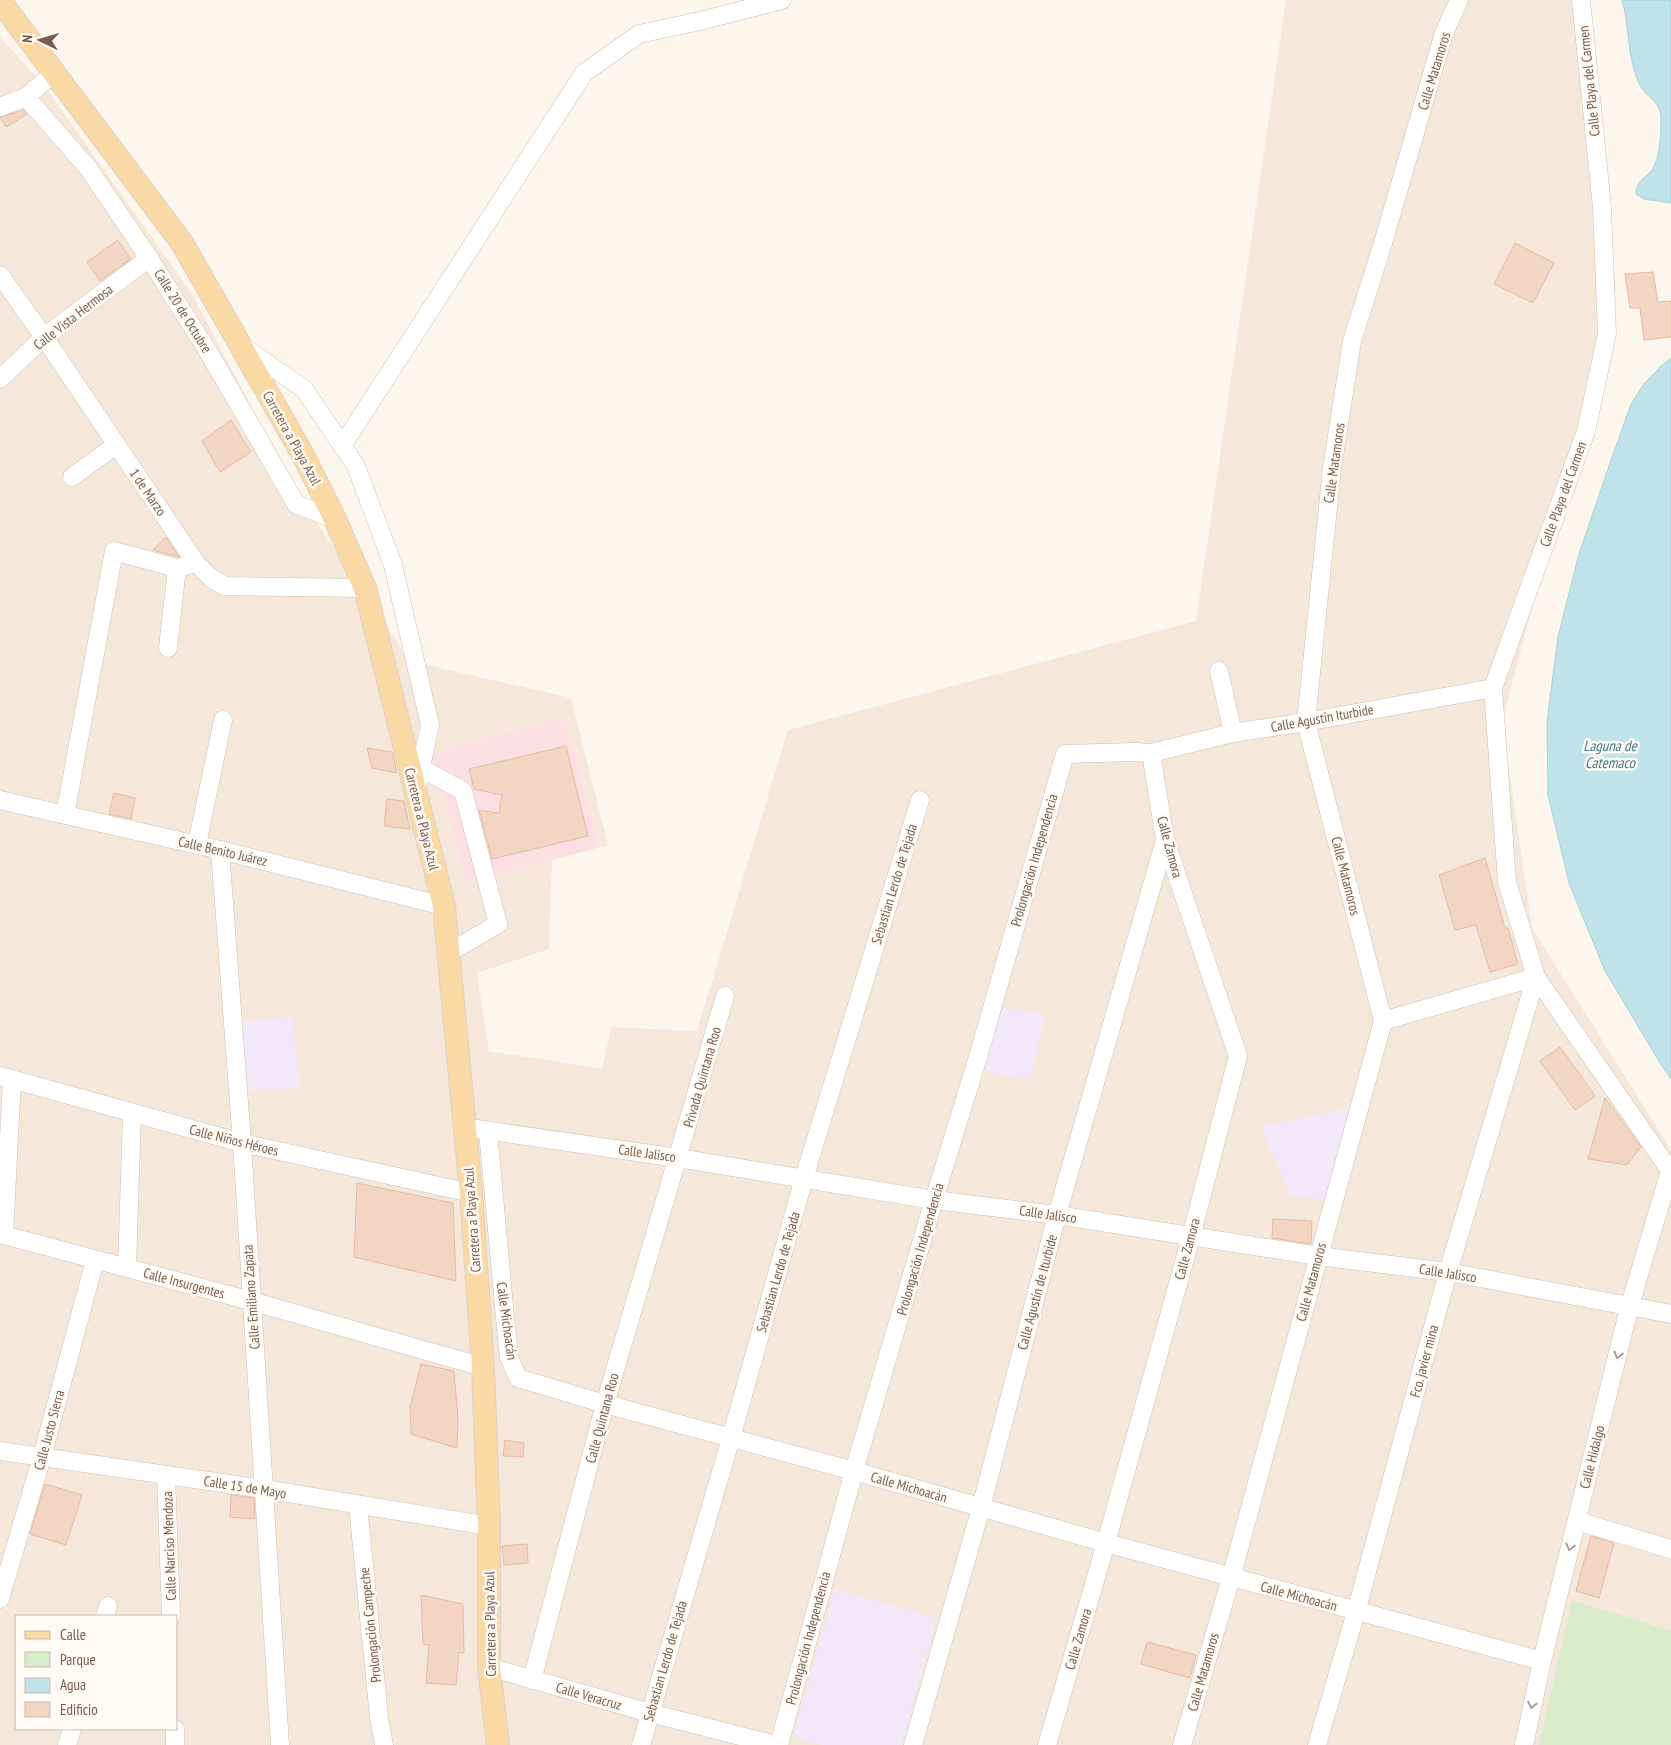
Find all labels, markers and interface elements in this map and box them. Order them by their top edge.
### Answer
north arrow [15,15,65,65]
street label: Calle Playa del Carmen [1574,25,1604,137]
street label: Calle Matamoros [1414,29,1455,112]
text: N [18,34,36,43]
street label: Calle 20 de Octubre [150,266,216,357]
street label: Calle Vista Hermosa [30,280,116,354]
street label: Carretera a Playa Azul [259,388,326,489]
street label: Calle Matamoros [1319,421,1349,504]
street label: Calle Playa del Carmen [1536,439,1590,549]
street label: 1 de Marzo [126,465,170,519]
street label: Calle Agustín Iturbide [1269,700,1375,736]
water label: Laguna de Catemaco [1583,736,1638,772]
street label: Carretera a Playa Azul [401,766,444,873]
street label: Prolongación Independencia [1006,792,1062,928]
street label: Calle Zamora [1153,814,1187,880]
street label: Sebastian Lerdo de Tejada [867,822,921,946]
street label: Calle Benito Juárez [177,832,269,870]
street label: Calle Matamoros [1327,835,1365,918]
street label: Privada Quintana Roo [679,1025,725,1129]
street label: Calle Niños Héroes [188,1120,281,1160]
street label: Calle Jalisco [617,1140,677,1166]
street label: Carretera a Playa Azul [459,1166,485,1273]
street label: Prolongación Independencia [892,1181,948,1317]
street label: Calle Jalisco [1018,1201,1078,1227]
street label: Sebastian Lerdo de Tejada [752,1209,804,1335]
street label: Calle Zamora [1170,1216,1204,1282]
street label: Calle Agustín de Iturbide [1013,1232,1061,1352]
street label: Calle Matamoros [1292,1240,1330,1323]
street label: Calle Emiliano Zapata [238,1244,264,1350]
street label: Calle Jalisco [1418,1260,1478,1286]
street label: Calle Insurgentes [141,1264,227,1303]
street label: Calle Michoacán [493,1281,521,1361]
street label: Fco. javier mina [1406,1323,1442,1399]
one-way arrow [1613,1350,1624,1359]
street label: Calle Quintana Roo [581,1371,623,1465]
street label: Calle Justo Sierra [30,1388,68,1472]
street label: Calle Hidalgo [1575,1423,1609,1491]
street label: Calle Michoacán [869,1468,949,1506]
street label: Calle 15 de Mayo [202,1472,288,1502]
street label: Calle Narciso Mendoza [158,1491,180,1601]
one-way arrow [1565,1542,1576,1551]
street label: Prolongación Campeche [355,1566,385,1683]
street label: Prolongación Independencia [782,1570,834,1706]
street label: Carretera a Playa Azul [480,1571,500,1677]
street label: Calle Michoacán [1259,1577,1339,1615]
street label: Sebastian Lerdo de Tejada [639,1598,691,1724]
street label: Calle Zamora [1061,1606,1095,1672]
legend [15,1615,178,1730]
text: Calle [60,1625,86,1644]
street label: Calle Matamoros [1183,1630,1223,1713]
text: Parque [60,1650,96,1669]
text: Agua [60,1675,86,1694]
street label: Calle Veracruz [554,1678,624,1714]
text: Edificio [60,1700,98,1719]
one-way arrow [1527,1700,1538,1709]

